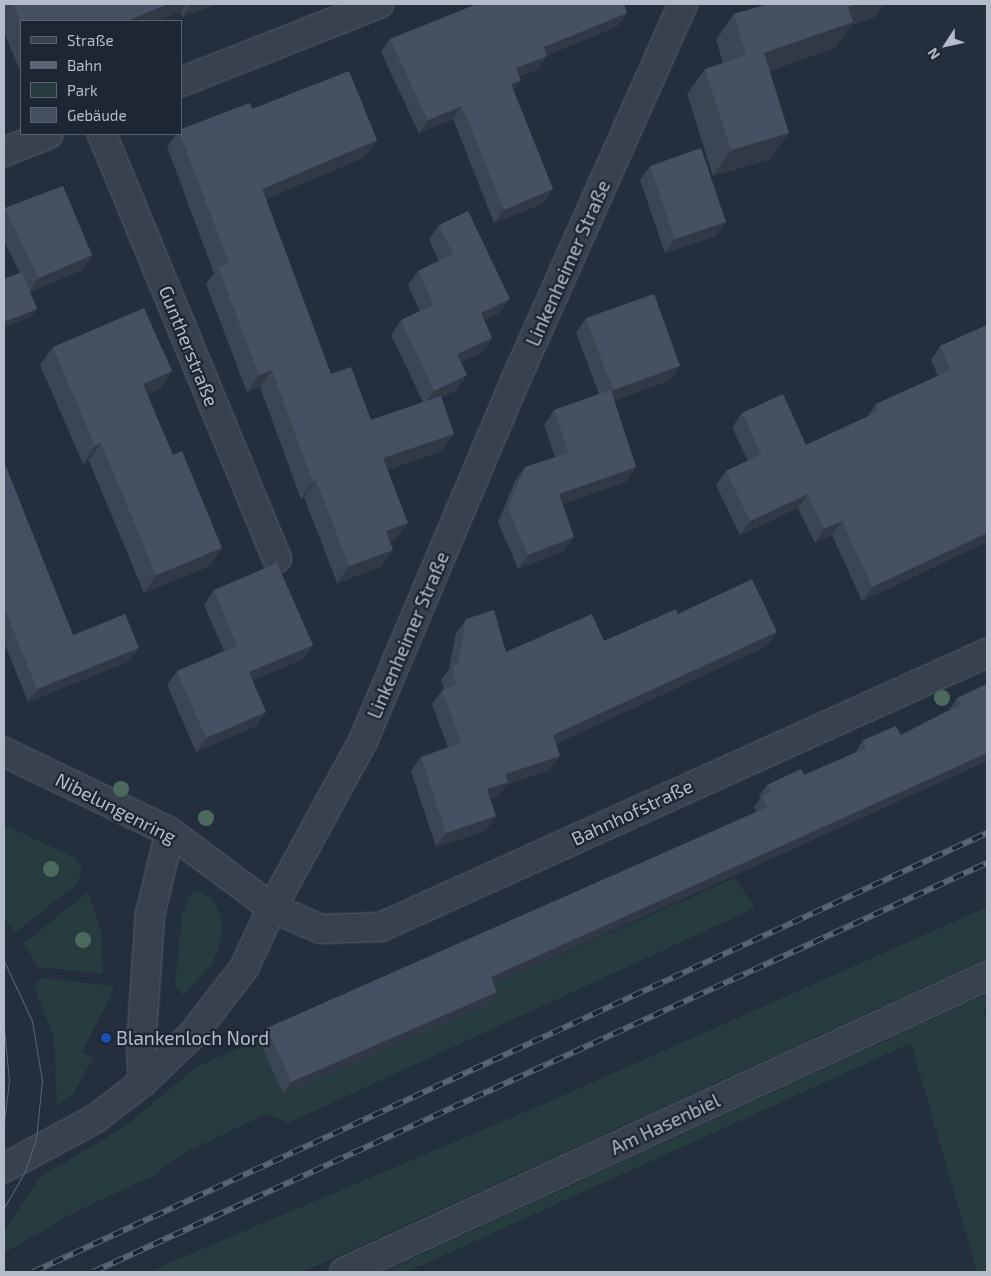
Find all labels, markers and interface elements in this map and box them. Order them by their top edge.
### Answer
legend [20,20,182,135]
north arrow [921,20,971,70]
text: Straße [67,31,113,49]
text: N [923,45,943,63]
text: Bahn [67,56,102,74]
text: Park [67,81,98,99]
text: Gebäude [67,106,126,124]
street label: Linkenheimer Straße [521,176,615,350]
street label: Guntherstraße [154,282,224,410]
street label: Linkenheimer Straße [362,548,454,722]
street label: Nibelungenring [52,768,180,848]
street label: Bahnhofstraße [568,774,696,850]
place label: Blankenloch Nord [116,1027,269,1049]
marker: Blankenloch Nord [100,1032,112,1044]
street label: Am Hasenbiel [607,1089,723,1159]

